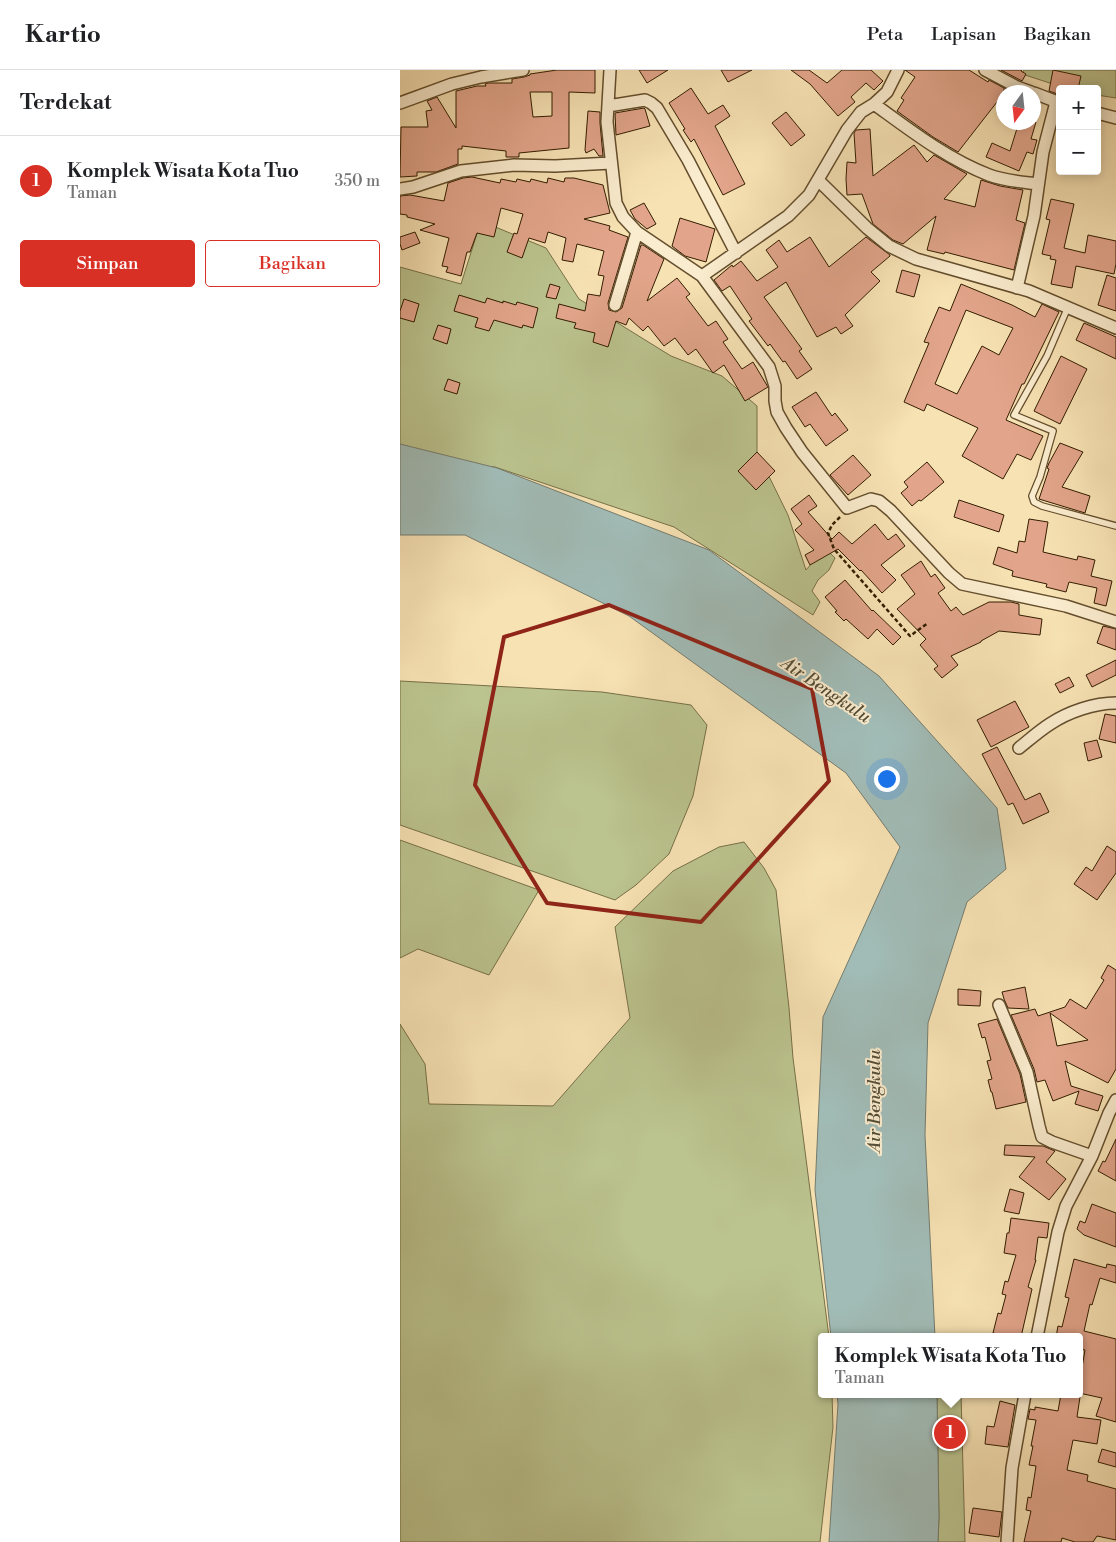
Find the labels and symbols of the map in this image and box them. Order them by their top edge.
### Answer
north arrow [996,85,1041,130]
water label: Air Bengkulu [775,651,876,729]
your location [874,766,900,792]
water label: Air Bengkulu [863,1049,886,1155]
pin: 1 [934,1414,966,1452]

